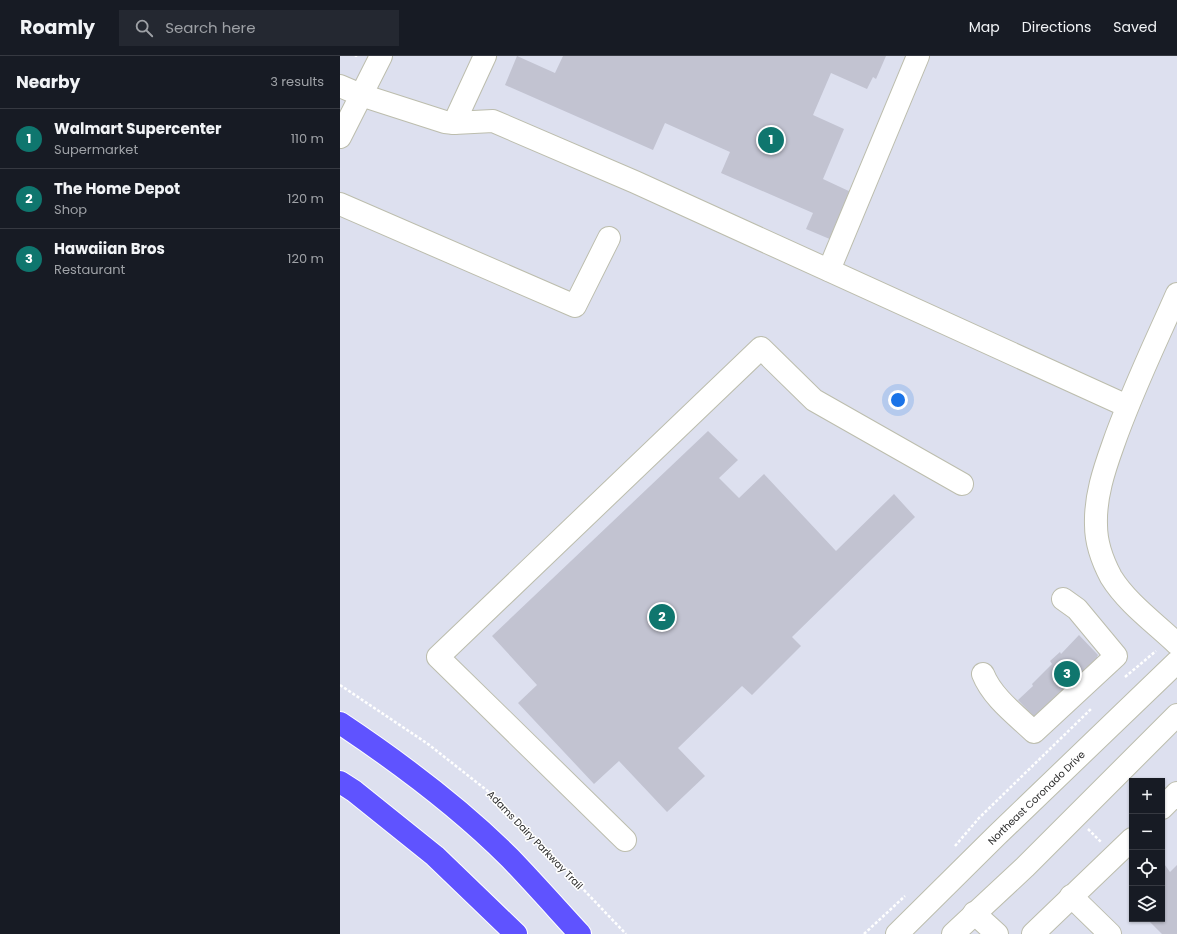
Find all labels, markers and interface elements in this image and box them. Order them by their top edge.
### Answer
search box [119,10,399,46]
text: Roamly [20,14,95,41]
icon: search [133,17,155,39]
text: Search here [165,17,256,38]
text: Map [969,17,1000,37]
text: Directions [1022,17,1091,37]
text: Saved [1113,17,1157,37]
text: Nearby [16,70,80,94]
text: 3 results [270,72,324,91]
text: Walmart Supercenter [54,118,222,139]
pin: 1 [758,125,784,155]
text: 1 [27,129,31,148]
text: 110 m [291,129,324,148]
text: Supermarket [54,140,138,159]
text: The Home Depot [54,178,180,199]
text: 2 [25,189,33,208]
text: 120 m [287,189,324,208]
text: Shop [54,200,87,219]
text: Hawaiian Bros [54,238,165,259]
text: 3 [25,249,33,268]
text: 120 m [287,249,324,268]
text: Restaurant [54,260,125,279]
your location [888,390,908,410]
pin: 2 [649,602,675,632]
pin: 3 [1054,659,1080,689]
street label: Northeast Coronado Drive [984,747,1088,848]
map controls [1129,778,1165,922]
button: + [1129,778,1165,814]
street label: Adams Dairy Parkway Trail [484,787,586,893]
button: − [1129,814,1165,850]
button: locate [1129,850,1165,886]
button: layers [1129,886,1165,922]

